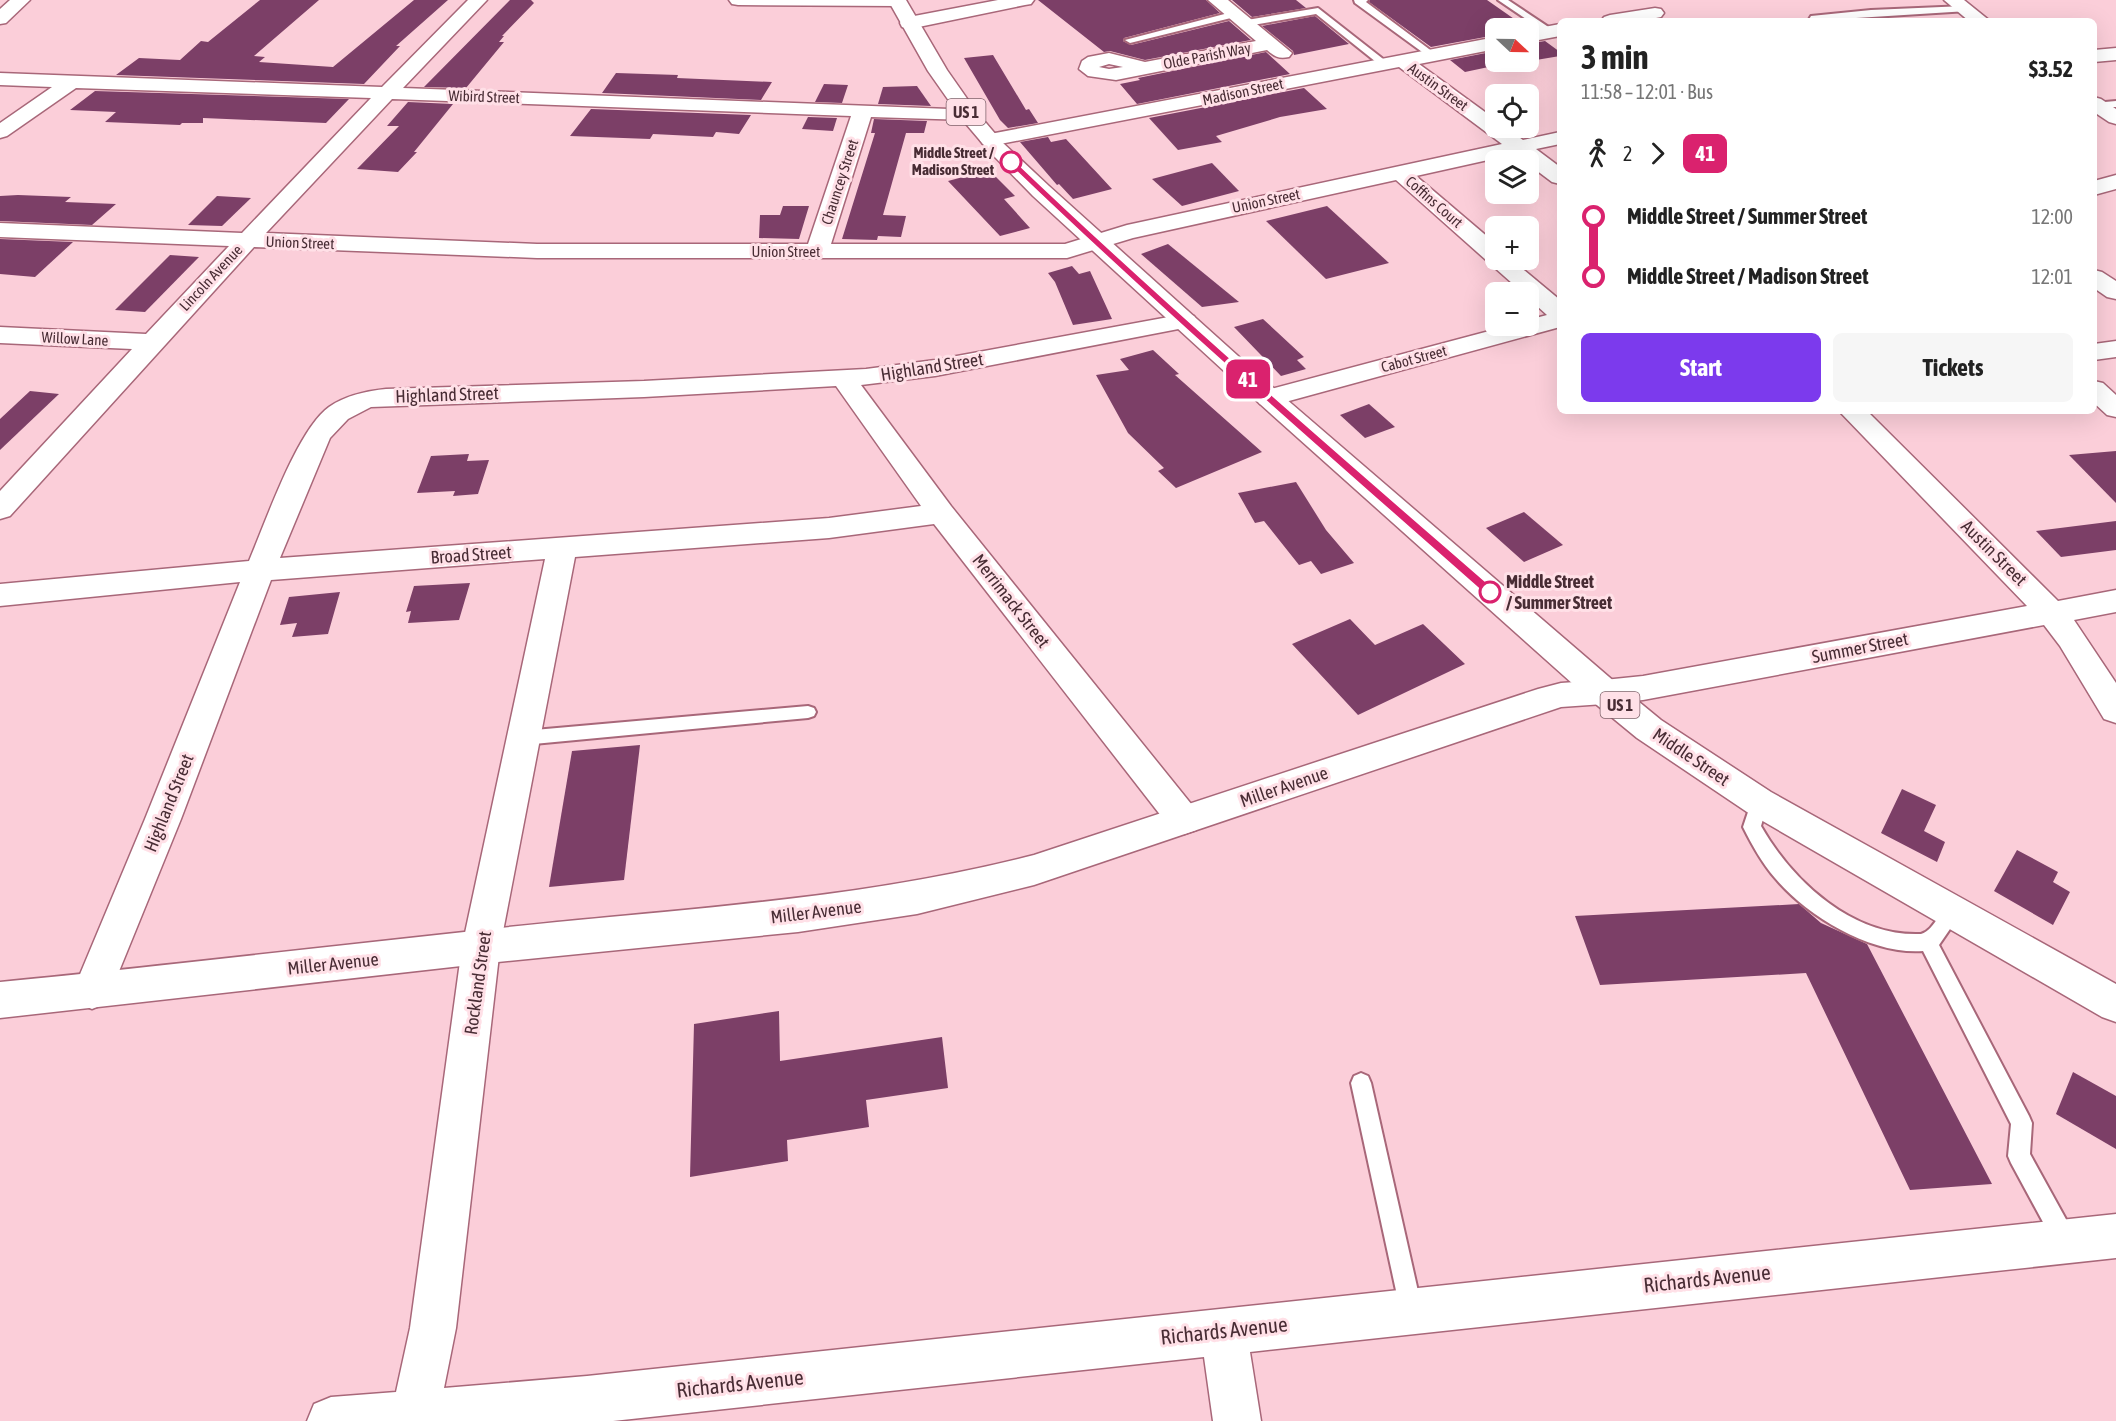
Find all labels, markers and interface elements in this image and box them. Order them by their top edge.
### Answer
north arrow [1485,18,1539,72]
map controls [1485,18,1539,336]
text: 3 min [1581,38,1648,76]
street label: Olde Parish Way [1162,39,1252,72]
text: $3.52 [2029,56,2073,82]
street label: Austin Street [1405,59,1472,114]
street label: Madison Street [1201,75,1285,108]
text: 11:58 – 12:01 · Bus [1581,80,1713,103]
button: locate [1485,84,1539,138]
street label: Wibird Street [448,87,520,106]
road number: US 1 [946,99,986,125]
street label: Chauncey Street [818,137,861,227]
icon: walk [1581,137,1614,170]
icon: forward [1641,137,1674,170]
text: 41 [1695,141,1715,165]
text: 2 [1623,142,1632,165]
place label: Middle Street / Madison Street [912,144,995,178]
button: layers [1485,150,1539,204]
marker: Middle Street / Madison Street [1000,151,1022,173]
street label: Coffins Court [1402,172,1466,231]
street label: Union Street [1230,185,1301,216]
text: Middle Street / Summer Street [1627,203,1867,229]
text: 12:00 [2031,205,2073,228]
button: + [1485,216,1539,270]
street label: Union Street [265,233,335,252]
street label: Lincoln Avenue [176,241,246,314]
street label: Union Street [752,243,820,260]
text: Middle Street / Madison Street [1627,263,1869,289]
text: 12:01 [2031,265,2073,288]
button: − [1485,282,1539,336]
street label: Willow Lane [41,328,109,349]
button: Start [1581,333,1821,402]
button: Tickets [1833,333,2073,402]
street label: Cabot Street [1379,342,1449,375]
street label: Highland Street [879,348,985,385]
line badge: 41 [1221,360,1275,398]
text: 41 [1238,367,1258,391]
street label: Highland Street [395,382,499,407]
street label: Austin Street [1957,516,2031,590]
street label: Broad Street [430,541,512,568]
street label: Merrimack Street [968,550,1054,652]
place label: Middle Street / Summer Street [1506,571,1613,613]
marker: Middle Street / Summer Street [1479,581,1501,603]
street label: Summer Street [1810,628,1910,667]
road number: US 1 [1600,692,1640,718]
street label: Middle Street [1649,723,1734,790]
street label: Highland Street [139,751,198,855]
street label: Miller Avenue [1237,762,1330,811]
street label: Miller Avenue [769,896,863,927]
street label: Rockland Street [460,930,495,1036]
street label: Miller Avenue [286,948,379,979]
street label: Richards Avenue [1642,1259,1772,1297]
street label: Richards Avenue [1159,1311,1289,1349]
street label: Richards Avenue [675,1364,805,1402]

